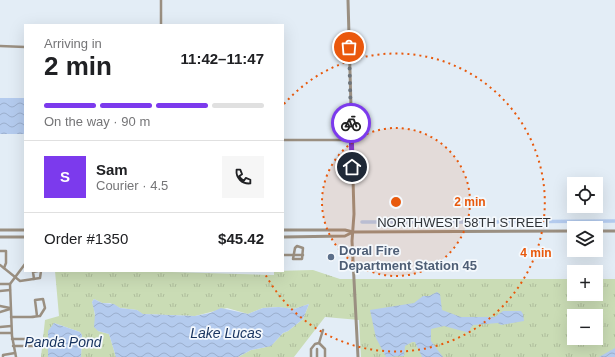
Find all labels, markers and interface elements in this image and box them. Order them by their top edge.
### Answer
pin [332,30,366,64]
text: Arriving in [44,36,102,51]
icon: bag [338,36,360,58]
text: 11:42–11:47 [181,50,264,67]
text: 2 min [44,51,112,81]
courier [331,103,371,143]
icon: bike [340,112,362,134]
text: On the way · 90 m [44,114,150,129]
pin [335,150,369,184]
button: phone [222,156,264,198]
icon: home [341,156,363,178]
text: Sam [96,161,128,178]
text: S [60,168,70,185]
map controls [567,177,603,345]
button: locate [567,177,603,213]
text: Courier · 4.5 [96,178,168,193]
centre of rings [389,195,403,209]
text: 2 min [454,195,486,209]
street label: NORTHWEST 58TH STREET [377,215,551,230]
button: layers [567,221,603,257]
text: Order #1350 [44,230,128,247]
text: $45.42 [218,230,264,247]
place label: Doral Fire Department Station 45 [339,243,477,273]
text: 4 min [520,246,552,260]
marker: Doral Fire Department Station 45 [326,252,336,262]
button: + [567,265,603,301]
button: − [567,309,603,345]
water label: Lake Lucas [190,325,262,341]
water label: Panda Pond [24,334,103,350]

